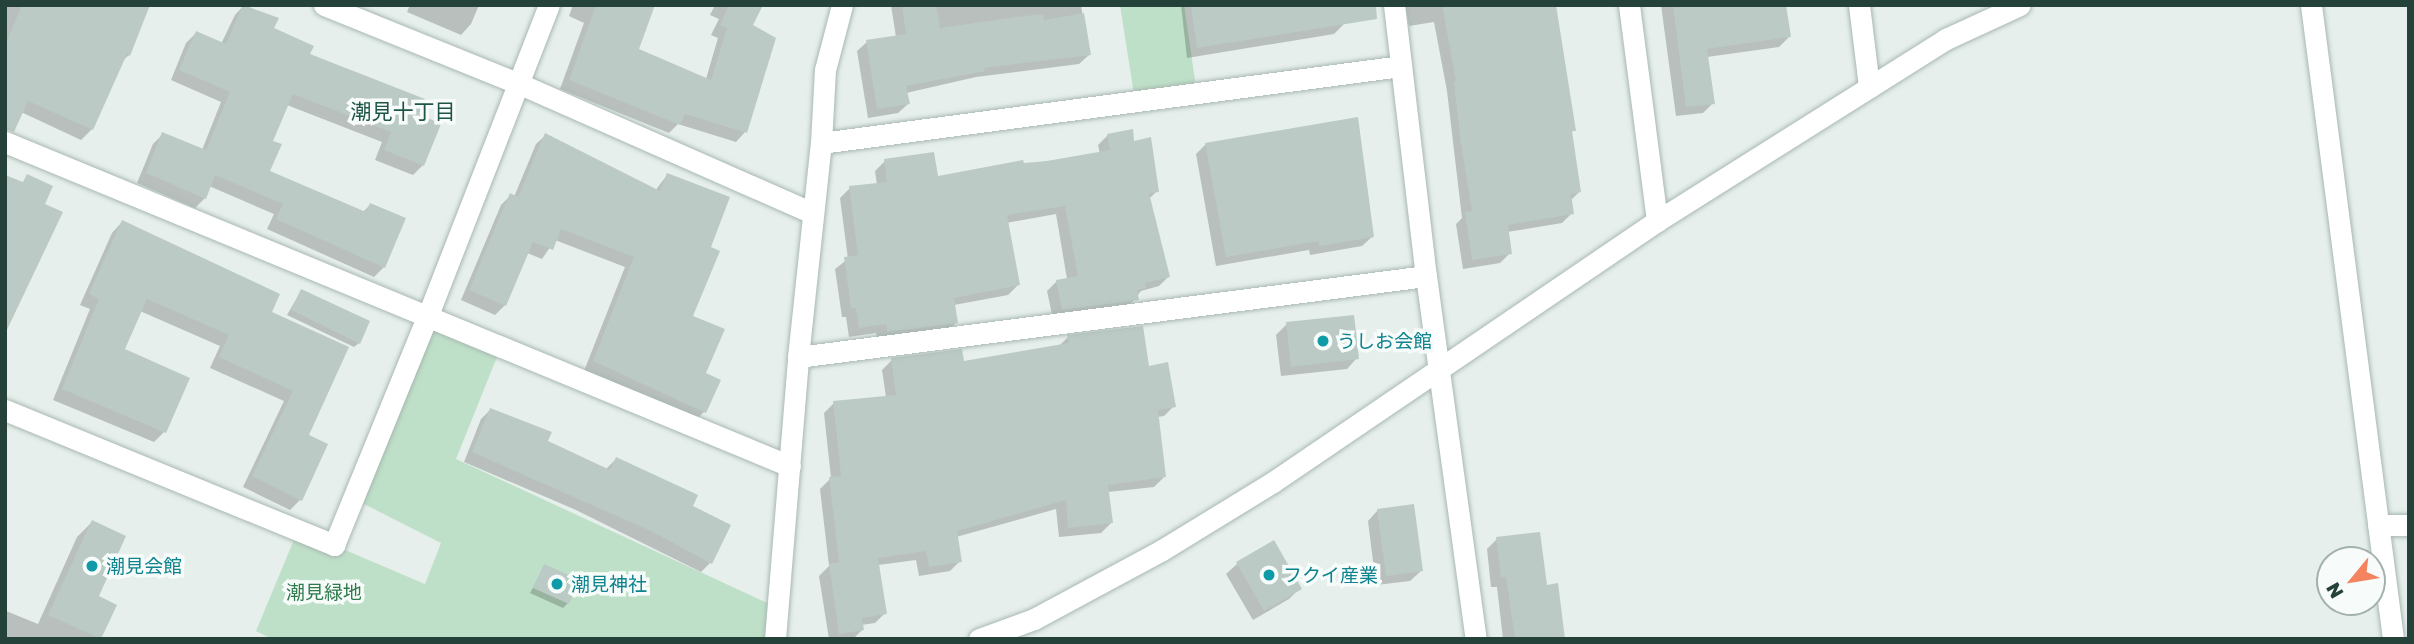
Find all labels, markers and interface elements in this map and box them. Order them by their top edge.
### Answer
district label: 潮見十丁目 [351,98,455,124]
place label: うしお会館 [1337,330,1432,352]
marker: うしお会館 [1315,333,1331,349]
north arrow [2316,546,2386,616]
place label: 潮見会館 [106,555,182,577]
marker: 潮見会館 [84,558,100,574]
place label: フクイ産業 [1283,564,1378,586]
marker: フクイ産業 [1261,567,1277,583]
place label: 潮見神社 [571,573,647,595]
marker: 潮見神社 [549,576,565,592]
text: N [2321,579,2348,603]
park label: 潮見緑地 [286,581,362,603]

